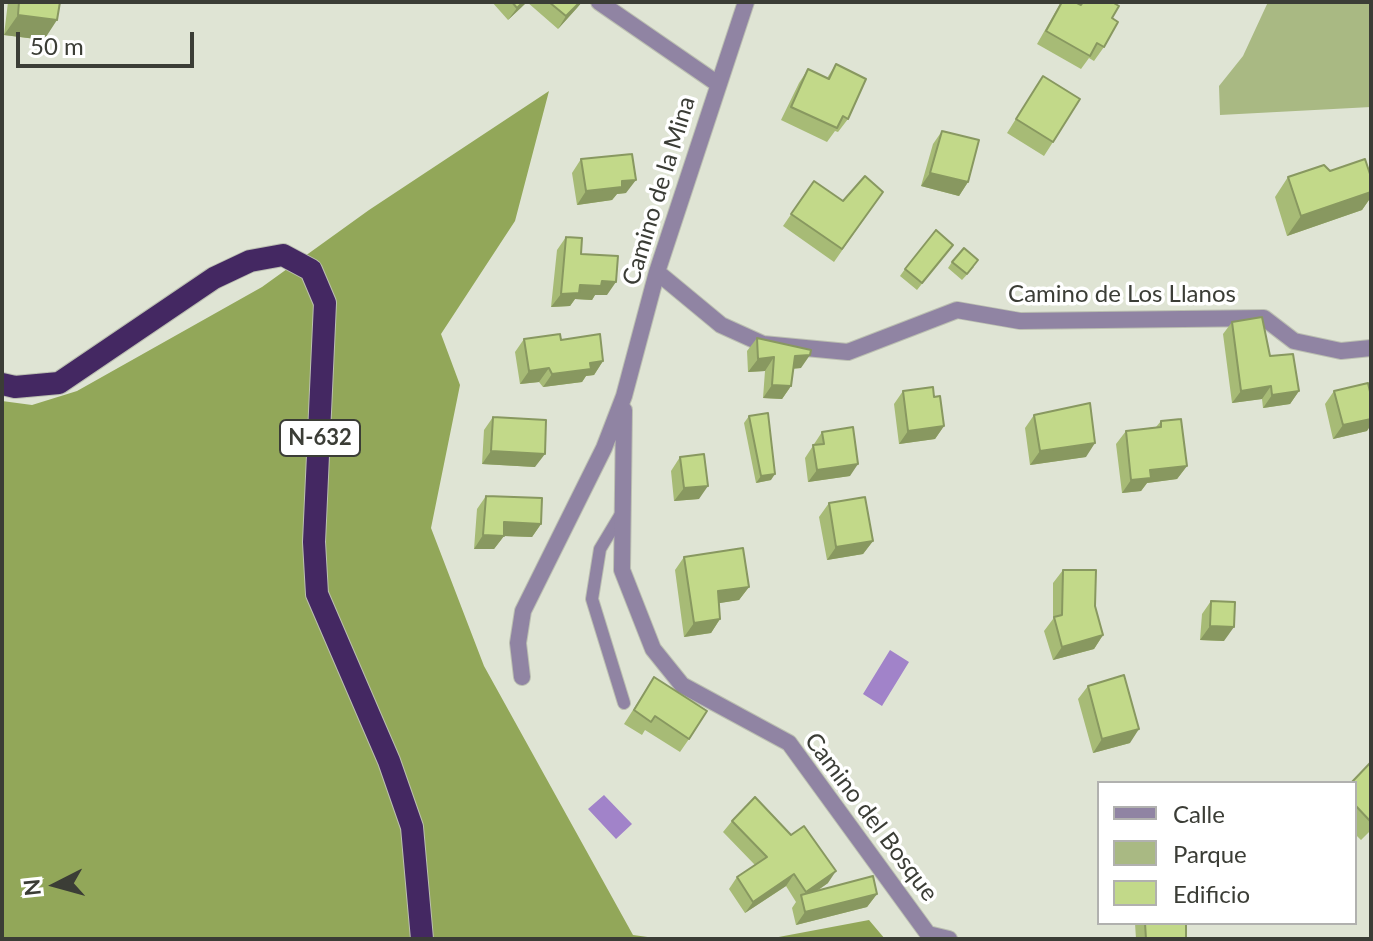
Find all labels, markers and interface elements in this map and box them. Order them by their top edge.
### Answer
scale bar [20,16,198,66]
text: 50 m [30,31,84,60]
street label: Camino de la Mina [617,93,701,289]
street label: Camino de Los Llanos [1008,280,1236,308]
road number: N-632 [280,420,360,456]
street label: Camino del Bosque [798,727,944,907]
legend [1097,781,1357,925]
text: Calle [1173,799,1225,828]
text: Parque [1173,839,1247,868]
north arrow [16,845,96,925]
text: N [17,878,46,897]
text: Edificio [1173,879,1250,908]

